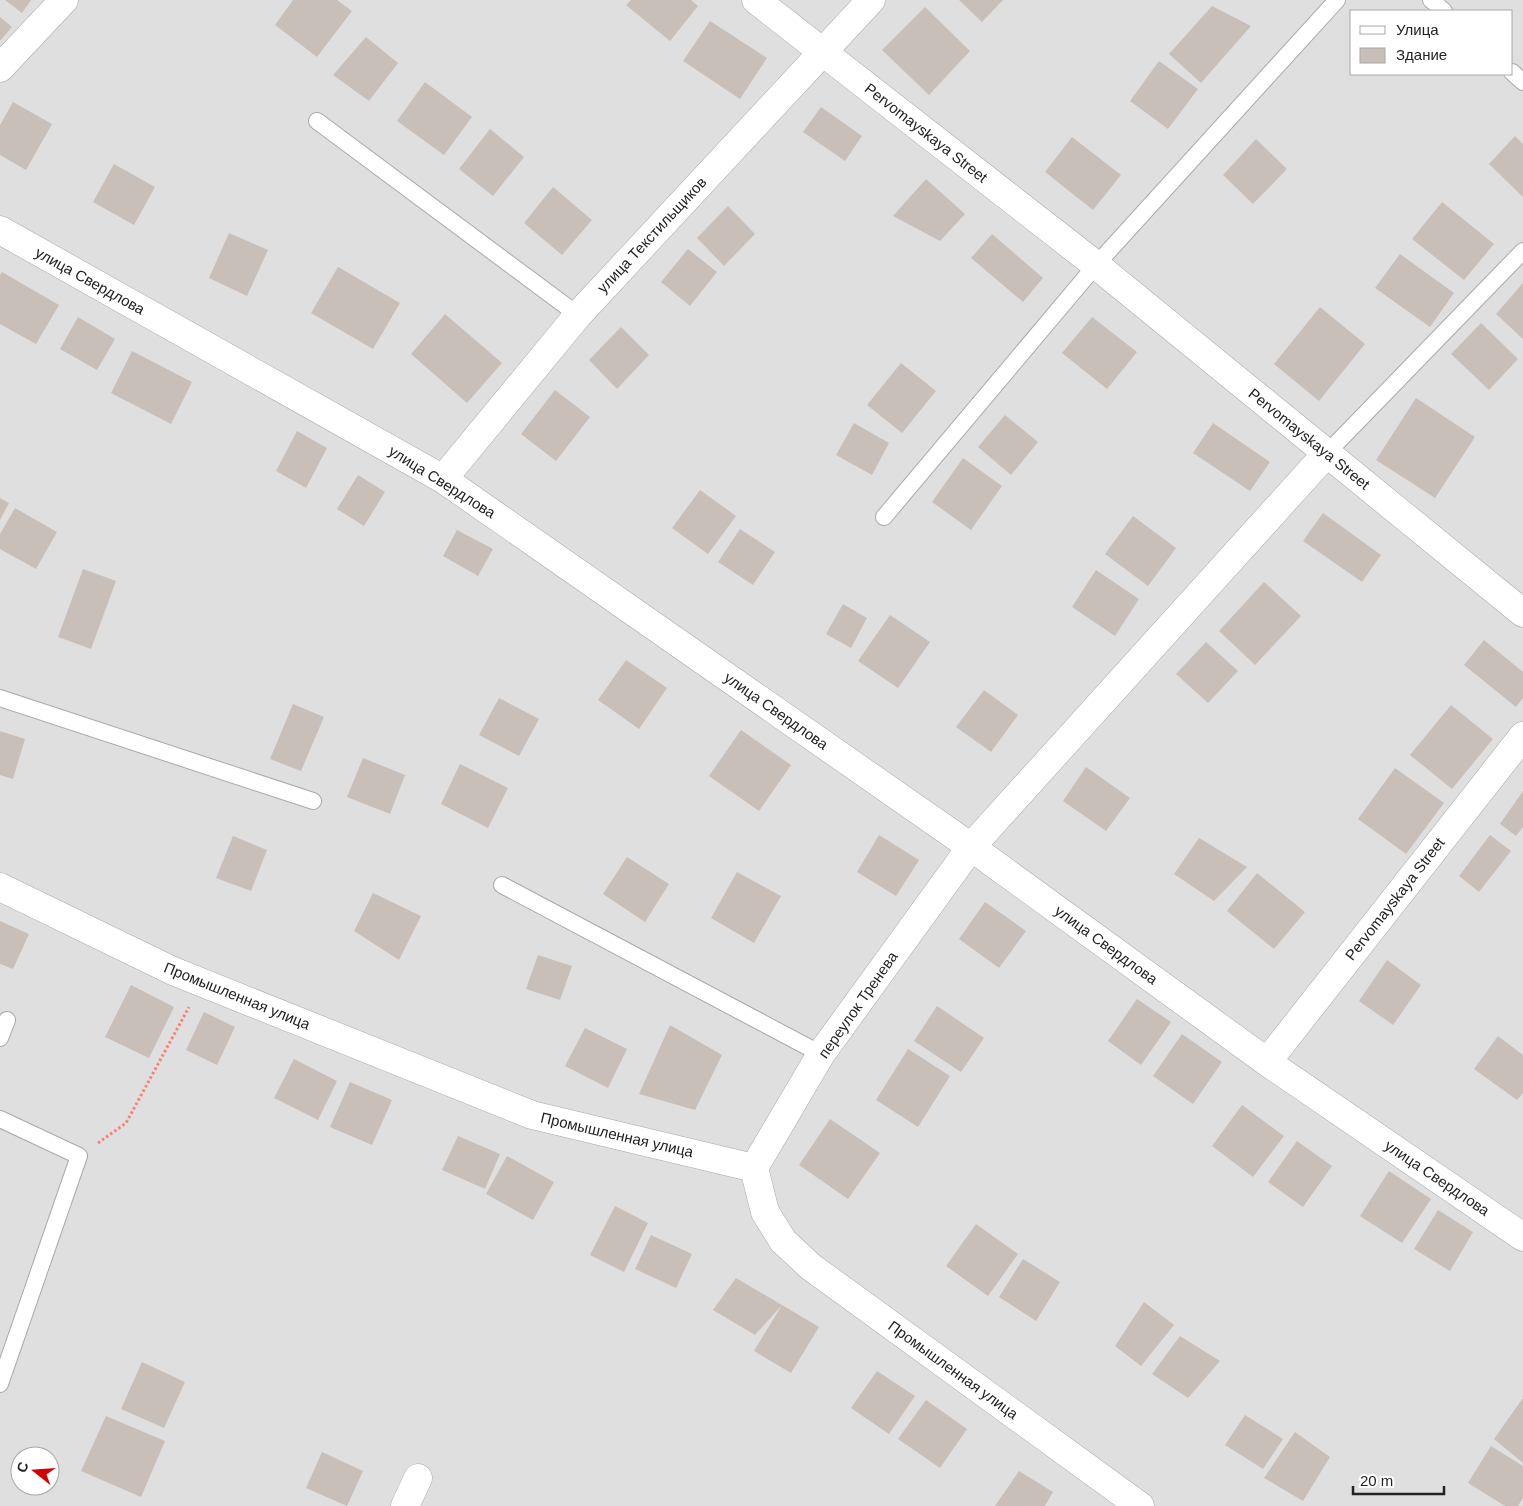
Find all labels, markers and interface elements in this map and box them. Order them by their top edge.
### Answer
legend [1350,10,1513,75]
text: Улица [1396,21,1439,38]
text: Здание [1396,46,1447,63]
street label: Pervomayskaya Street [862,79,992,186]
street label: улица Текстильщиков [594,173,710,296]
street label: улица Свердлова [33,243,149,318]
street label: Pervomayskaya Street [1245,385,1374,493]
street label: улица Свердлова [386,442,499,522]
street label: улица Свердлова [721,668,832,753]
street label: Pervomayskaya Street [1341,833,1448,963]
street label: улица Свердлова [1052,902,1161,988]
street label: переулок Тренева [815,948,901,1061]
street label: Промышленная улица [162,958,313,1033]
street label: Промышленная улица [539,1109,696,1161]
street label: улица Свердлова [1382,1136,1493,1219]
street label: Промышленная улица [885,1317,1022,1423]
north arrow [10,1446,60,1496]
text: С [13,1460,32,1474]
scale bar [1353,1464,1444,1496]
text: 20 m [1360,1472,1393,1489]

